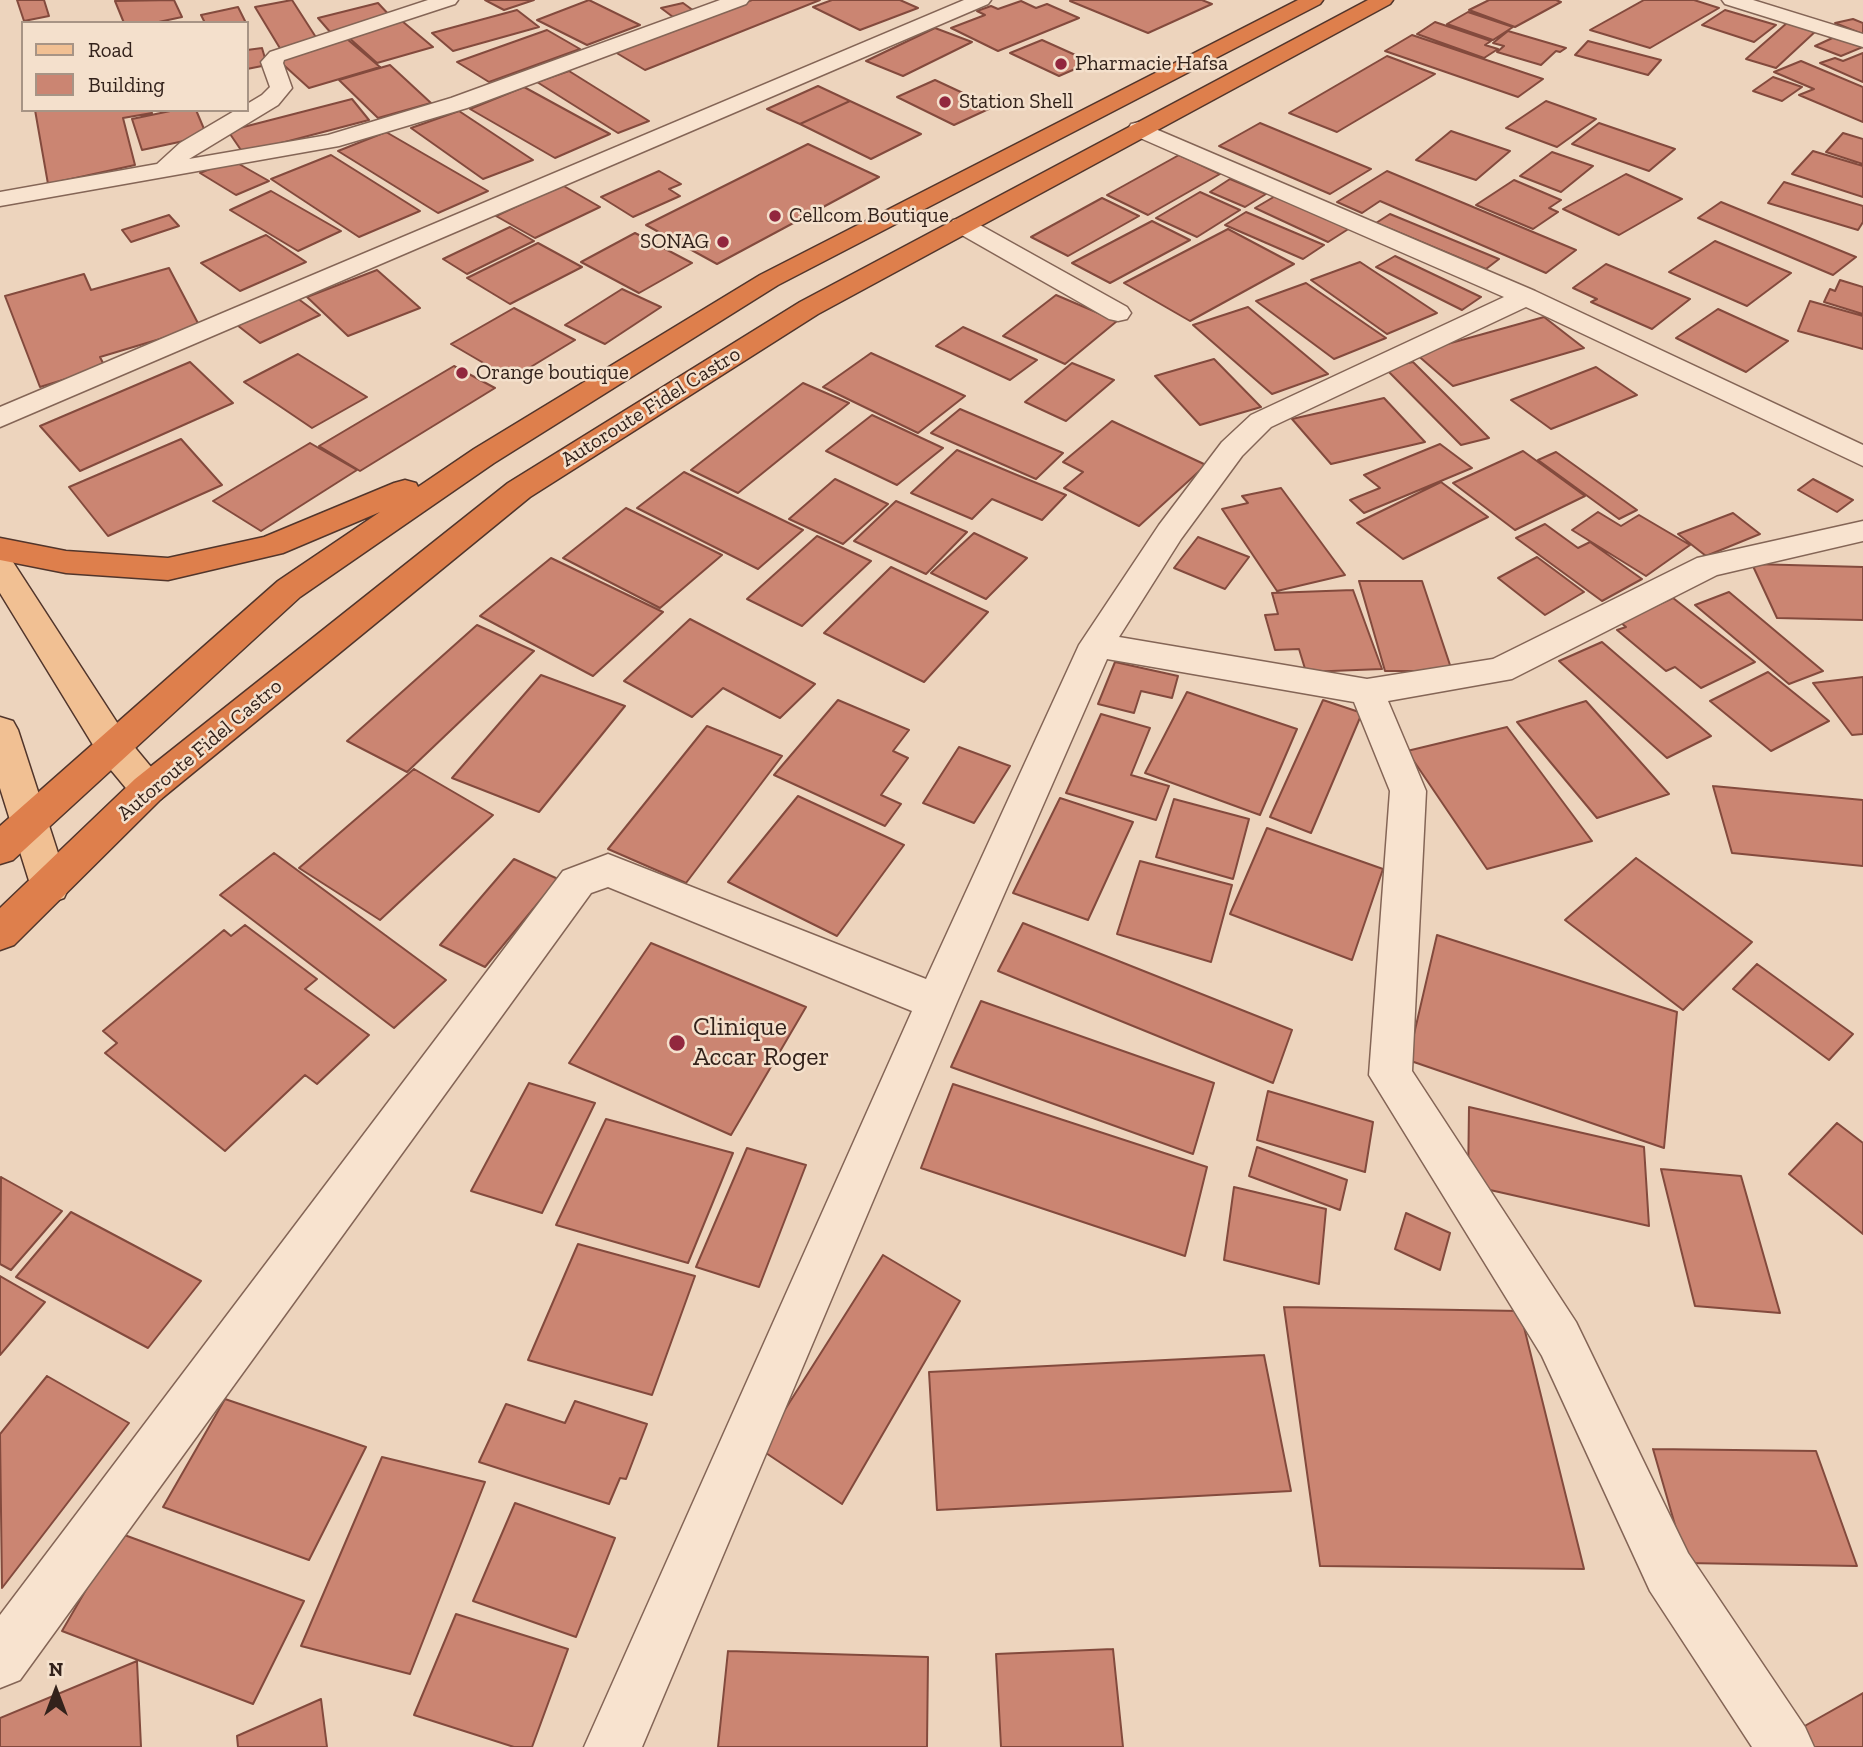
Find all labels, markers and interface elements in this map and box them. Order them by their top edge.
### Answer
legend [21,21,248,112]
text: Road [88,37,133,62]
place label: Pharmacie Hafsa [1075,51,1228,77]
marker: Pharmacie Hafsa [1053,56,1069,72]
text: Building [88,72,165,97]
place label: Station Shell [959,89,1073,115]
marker: Station Shell [937,94,953,110]
place label: Cellcom Boutique [789,203,949,229]
marker: Cellcom Boutique [767,208,783,224]
place label: SONAG [640,229,709,255]
marker: SONAG [715,234,731,250]
street label: Autoroute Fidel Castro [557,341,745,473]
place label: Orange boutique [476,360,629,386]
marker: Orange boutique [454,365,470,381]
street label: Autoroute Fidel Castro [113,674,287,826]
place label: Clinique Accar Roger [693,1012,829,1074]
marker: Clinique Accar Roger [667,1033,687,1053]
north arrow [21,1656,91,1726]
text: N [49,1658,63,1681]

